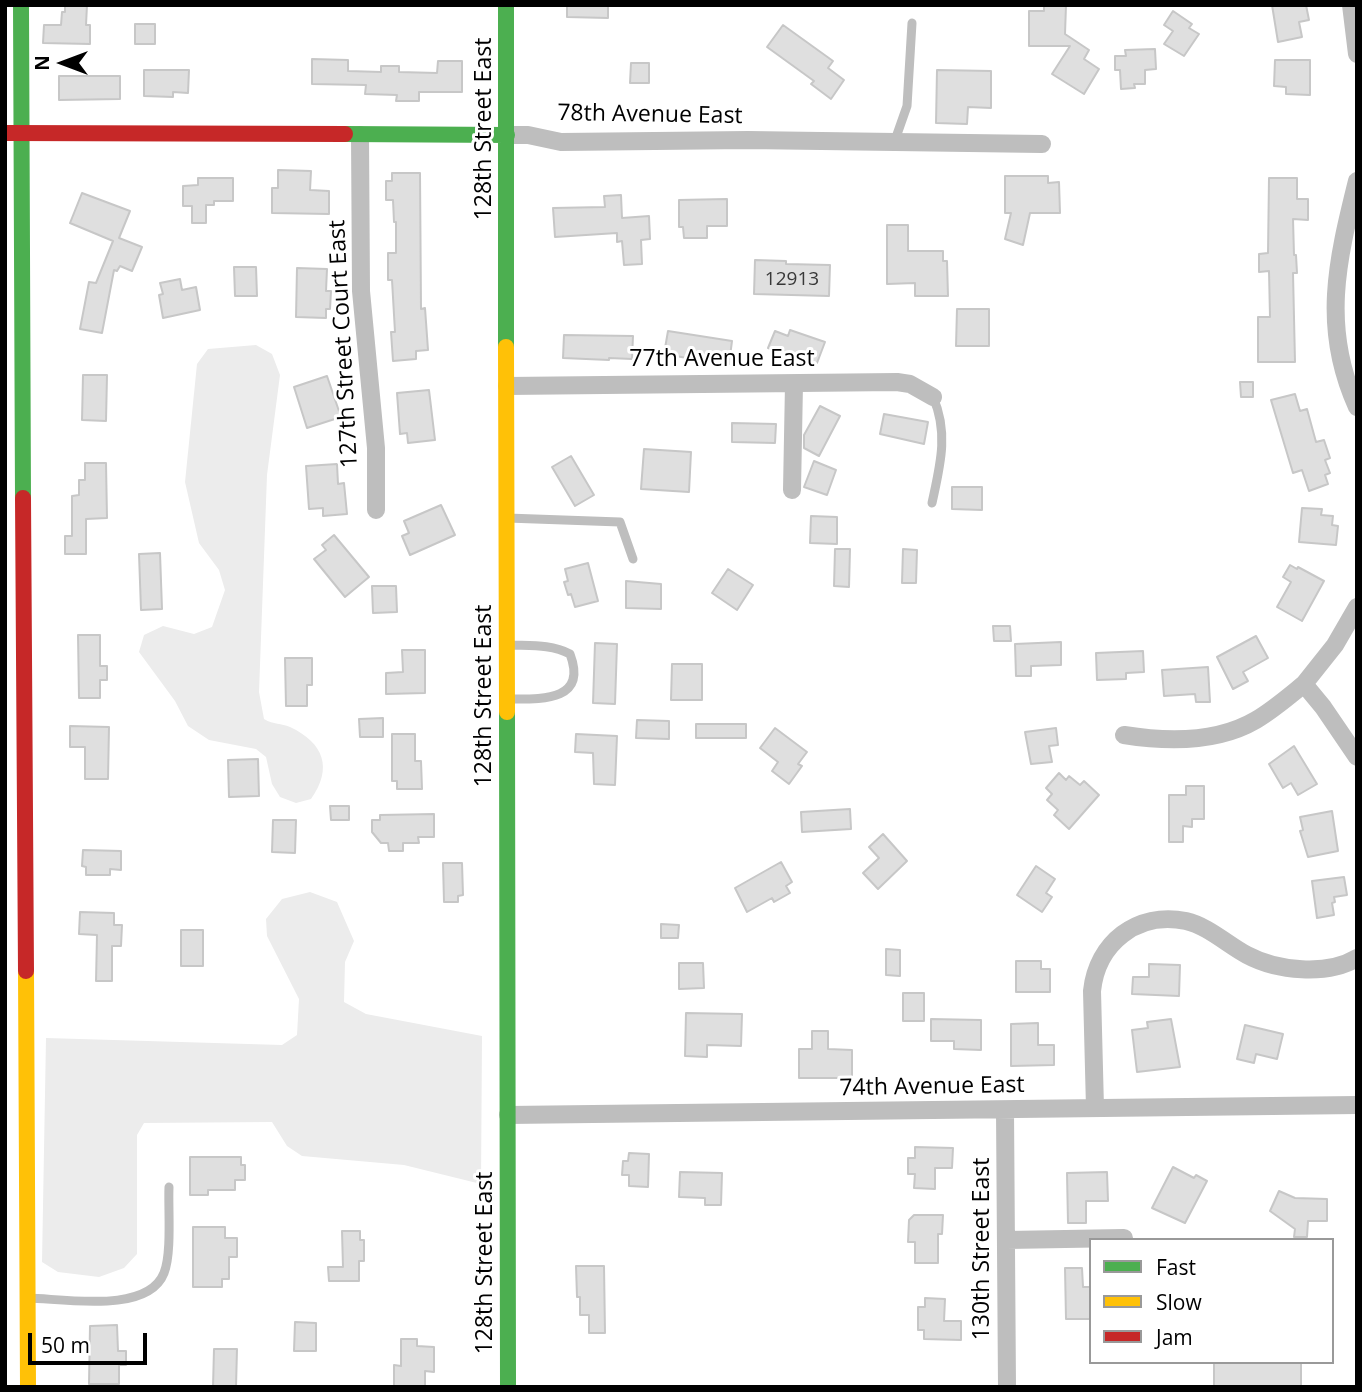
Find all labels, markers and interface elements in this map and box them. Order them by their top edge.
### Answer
north arrow [28,28,98,98]
street label: 128th Street East [470,38,498,220]
text: N [29,55,55,71]
street label: 78th Avenue East [557,100,743,130]
street label: 127th Street Court East [324,219,364,469]
house number: 12913 [765,269,819,291]
street label: 77th Avenue East [629,345,815,373]
street label: 128th Street East [470,605,498,787]
street label: 74th Avenue East [839,1072,1025,1102]
street label: 130th Street East [968,1158,996,1340]
street label: 128th Street East [471,1172,499,1354]
legend [1089,1238,1334,1364]
text: Fast [1156,1253,1196,1281]
text: Slow [1156,1288,1202,1316]
scale bar [32,1318,150,1362]
text: Jam [1156,1323,1193,1351]
text: 50 m [41,1331,90,1359]

